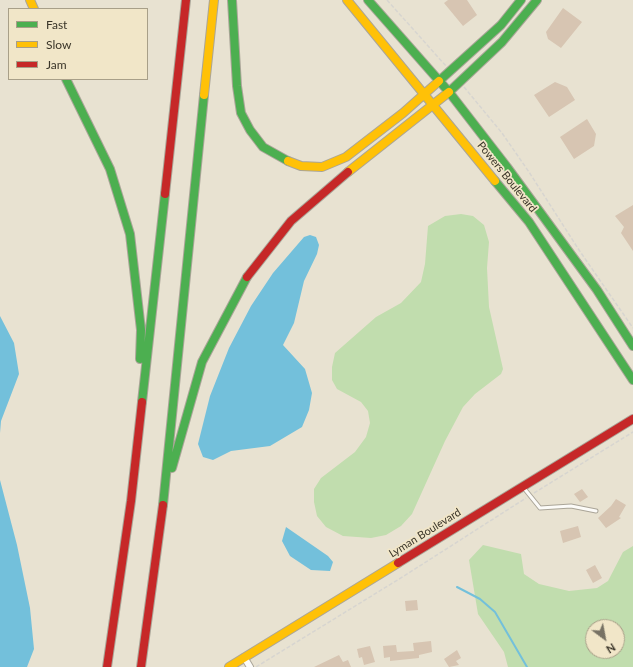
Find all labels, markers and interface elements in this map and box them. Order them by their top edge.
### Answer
legend [8,8,148,80]
text: Fast [46,17,67,32]
text: Slow [46,37,71,52]
text: Jam [46,57,67,72]
street label: Powers Boulevard [474,139,540,215]
street label: Lyman Boulevard [387,506,463,560]
north arrow [585,619,625,659]
text: N [604,641,618,657]

